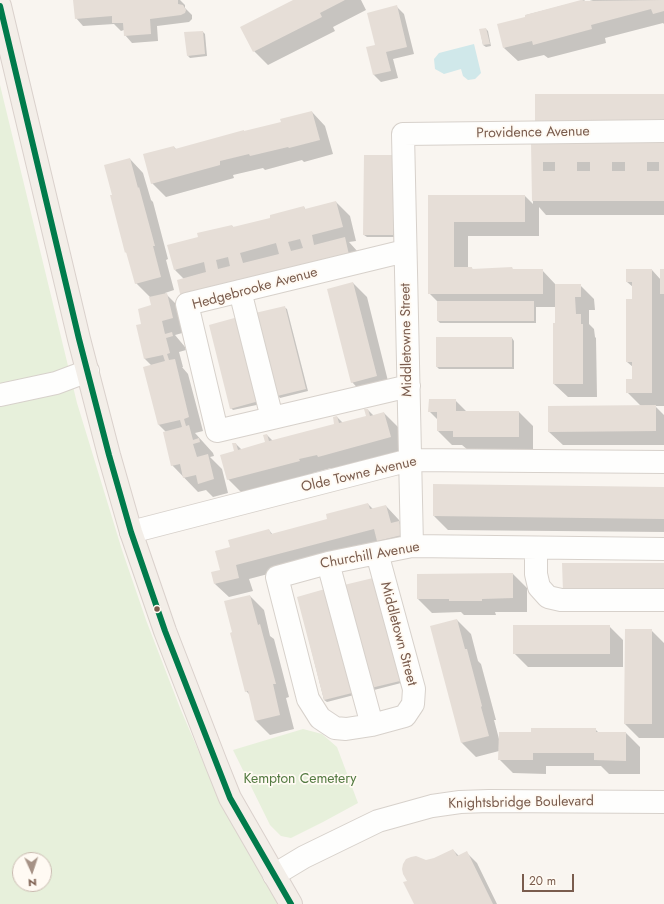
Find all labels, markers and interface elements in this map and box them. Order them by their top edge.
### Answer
street label: Providence Avenue [476,124,590,142]
street label: Hedgebrooke Avenue [190,264,320,314]
street label: Middletowne Street [398,283,416,397]
street label: Olde Towne Avenue [300,454,418,496]
street label: Churchill Avenue [319,539,421,573]
street label: Middletown Street [376,580,420,688]
unlabelled marker [152,604,162,614]
park label: Kempton Cemetery [243,772,357,788]
street label: Knightsbridge Boulevard [448,793,594,813]
north arrow [12,852,52,892]
scale bar [524,866,576,892]
text: 20 m [529,872,556,890]
text: N [28,875,37,891]

